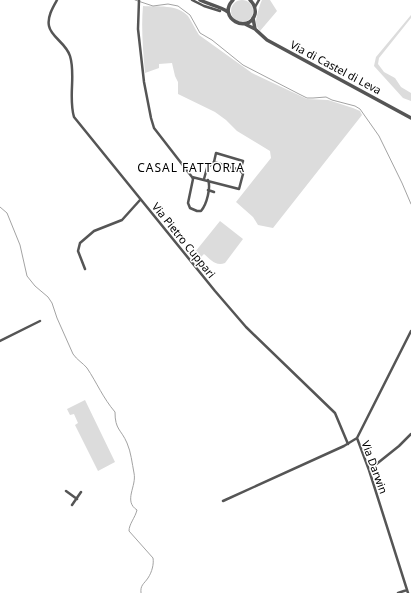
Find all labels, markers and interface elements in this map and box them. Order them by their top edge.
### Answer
street label: Via di Castel di Leva [288,37,384,97]
district label: CASAL FATTORIA [137,159,245,176]
street label: Via Pietro Cuppari [149,199,219,281]
street label: Via Darwin [358,438,392,496]

